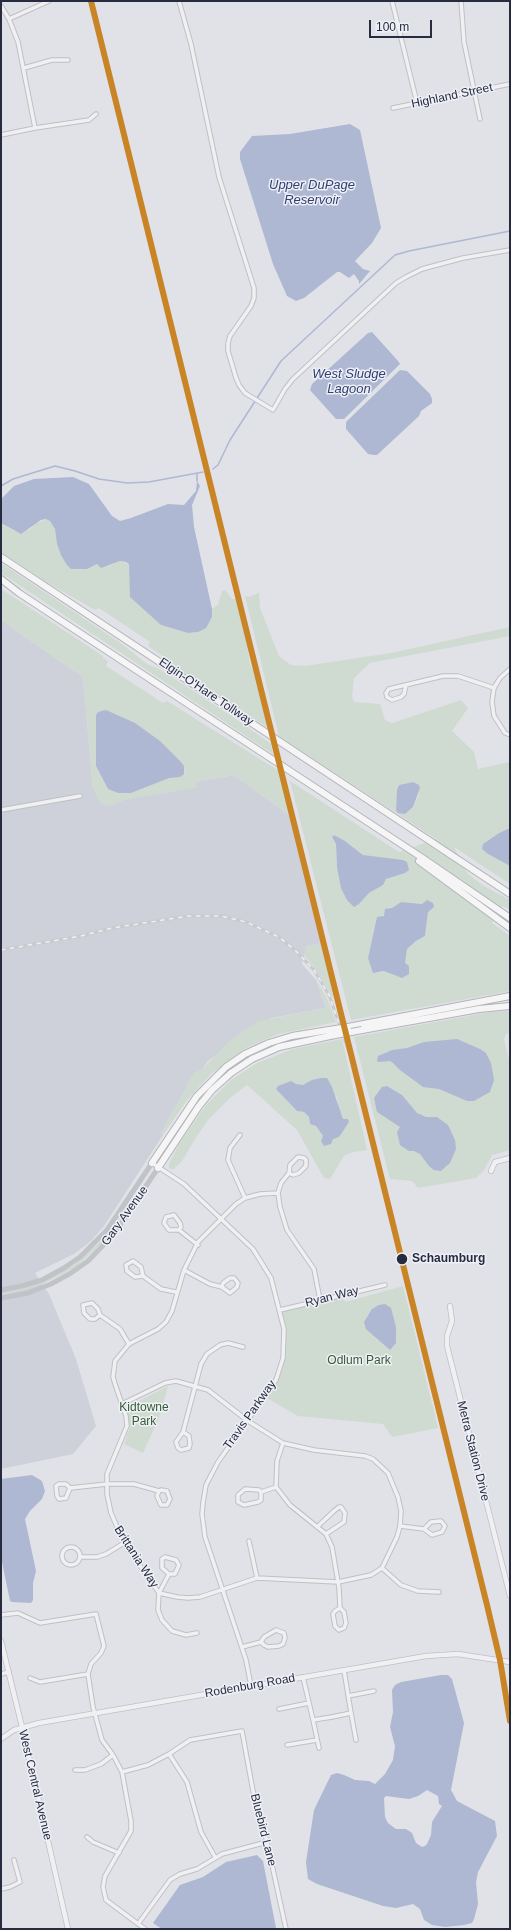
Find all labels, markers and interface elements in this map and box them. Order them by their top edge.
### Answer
scale bar [371,12,434,38]
text: 100 m [376,20,409,34]
street label: Highland Street [410,80,494,112]
water label: Upper DuPage Reservoir [269,177,355,208]
water label: West Sludge Lagoon [312,366,386,397]
street label: Elgin-O'Hare Tollway [156,655,256,729]
street label: Gary Avenue [99,1184,151,1248]
marker: Schaumburg [395,1252,409,1266]
place label: Schaumburg [412,1252,485,1266]
street label: Ryan Way [304,1283,360,1311]
park label: Odlum Park [327,1354,391,1368]
street label: Travis Parkway [221,1377,279,1453]
street label: Metra Station Drive [454,1399,492,1503]
park label: Kidtowne Park [119,1401,169,1429]
street label: Brittania Way [111,1523,161,1591]
street label: Rodenburg Road [204,1671,296,1701]
street label: West Central Avenue [15,1728,55,1842]
street label: Bluebird Lane [247,1792,279,1868]

